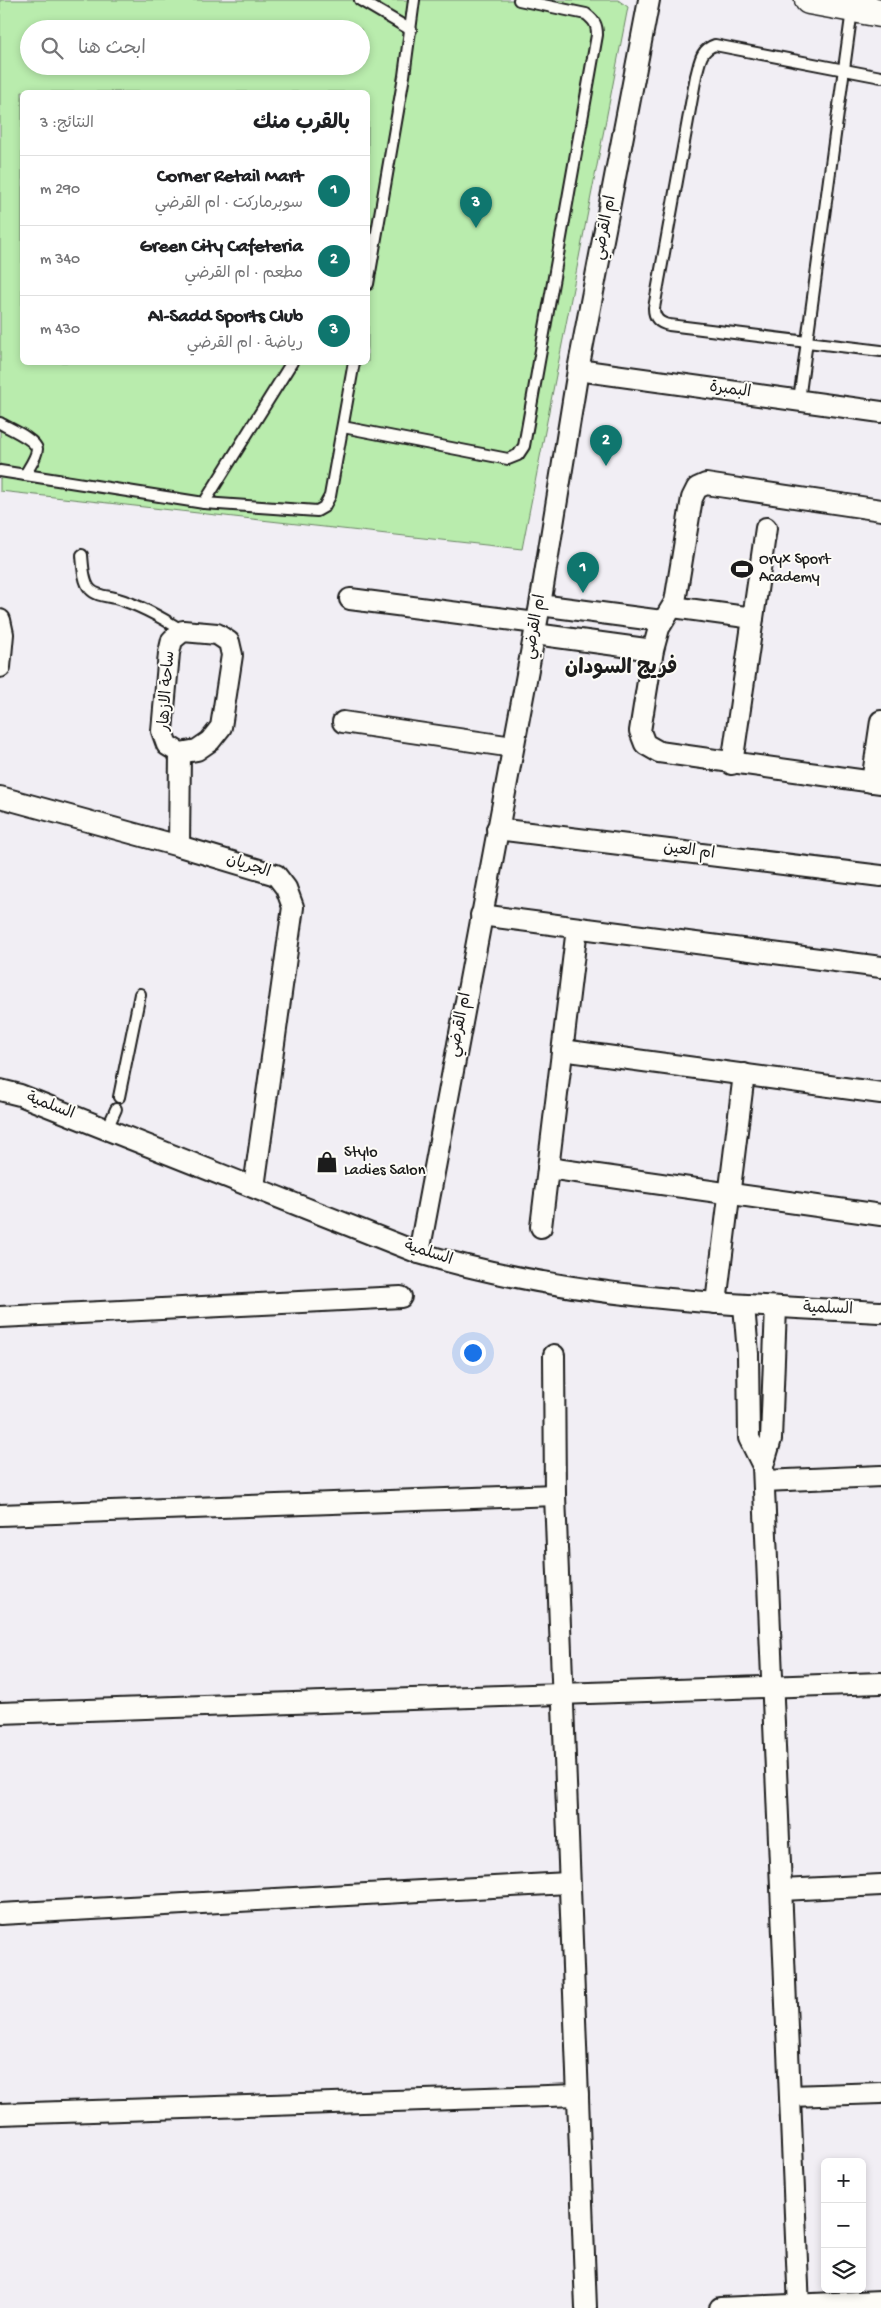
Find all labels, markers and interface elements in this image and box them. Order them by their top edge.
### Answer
search box [20,20,370,75]
icon: search [38,34,66,62]
text: ابحث هنا [78,38,146,61]
text: بالقرب منك [253,112,350,137]
text: النتائج: 3 [40,115,94,134]
text: Corner Retail Mart [157,166,303,189]
text: 290 m [40,181,80,200]
text: 1 [331,181,337,200]
pin: 3 [460,187,492,228]
street label: ام القرضي [590,194,624,262]
text: سوبرماركت · ام القرضي [155,195,303,214]
text: Green City Cafeteria [140,236,303,259]
text: 340 m [40,251,80,270]
text: 2 [330,251,338,270]
text: مطعم · ام القرضي [185,265,303,284]
text: Al-Sadd Sports Club [148,306,303,329]
text: 430 m [40,321,80,340]
text: 3 [330,321,338,340]
text: رياضة · ام القرضي [187,335,303,354]
street label: البمبرة [708,379,752,403]
pin: 2 [590,425,622,466]
place label: Oryx Sport Academy [759,551,832,588]
pin: 1 [567,552,599,593]
sports icon: Oryx Sport Academy [729,556,755,582]
street label: ام القرضي [521,593,553,661]
street label: ساحة الازهار [155,650,180,733]
district label: فريج السودان [565,654,677,682]
street label: ام العين [662,839,716,865]
street label: الجريان [224,851,272,883]
street label: ام القرضي [445,991,479,1059]
street label: السلمية [23,1088,77,1125]
place label: Stylo Ladies Salon [344,1144,426,1181]
shop icon: Stylo Ladies Salon [314,1149,340,1175]
street label: السلمية [401,1236,455,1271]
street label: السلمية [803,1299,853,1320]
your location [460,1340,486,1366]
map controls [821,2158,866,2293]
button: + [821,2158,866,2203]
button: − [821,2203,866,2248]
button: layers [821,2248,866,2293]

